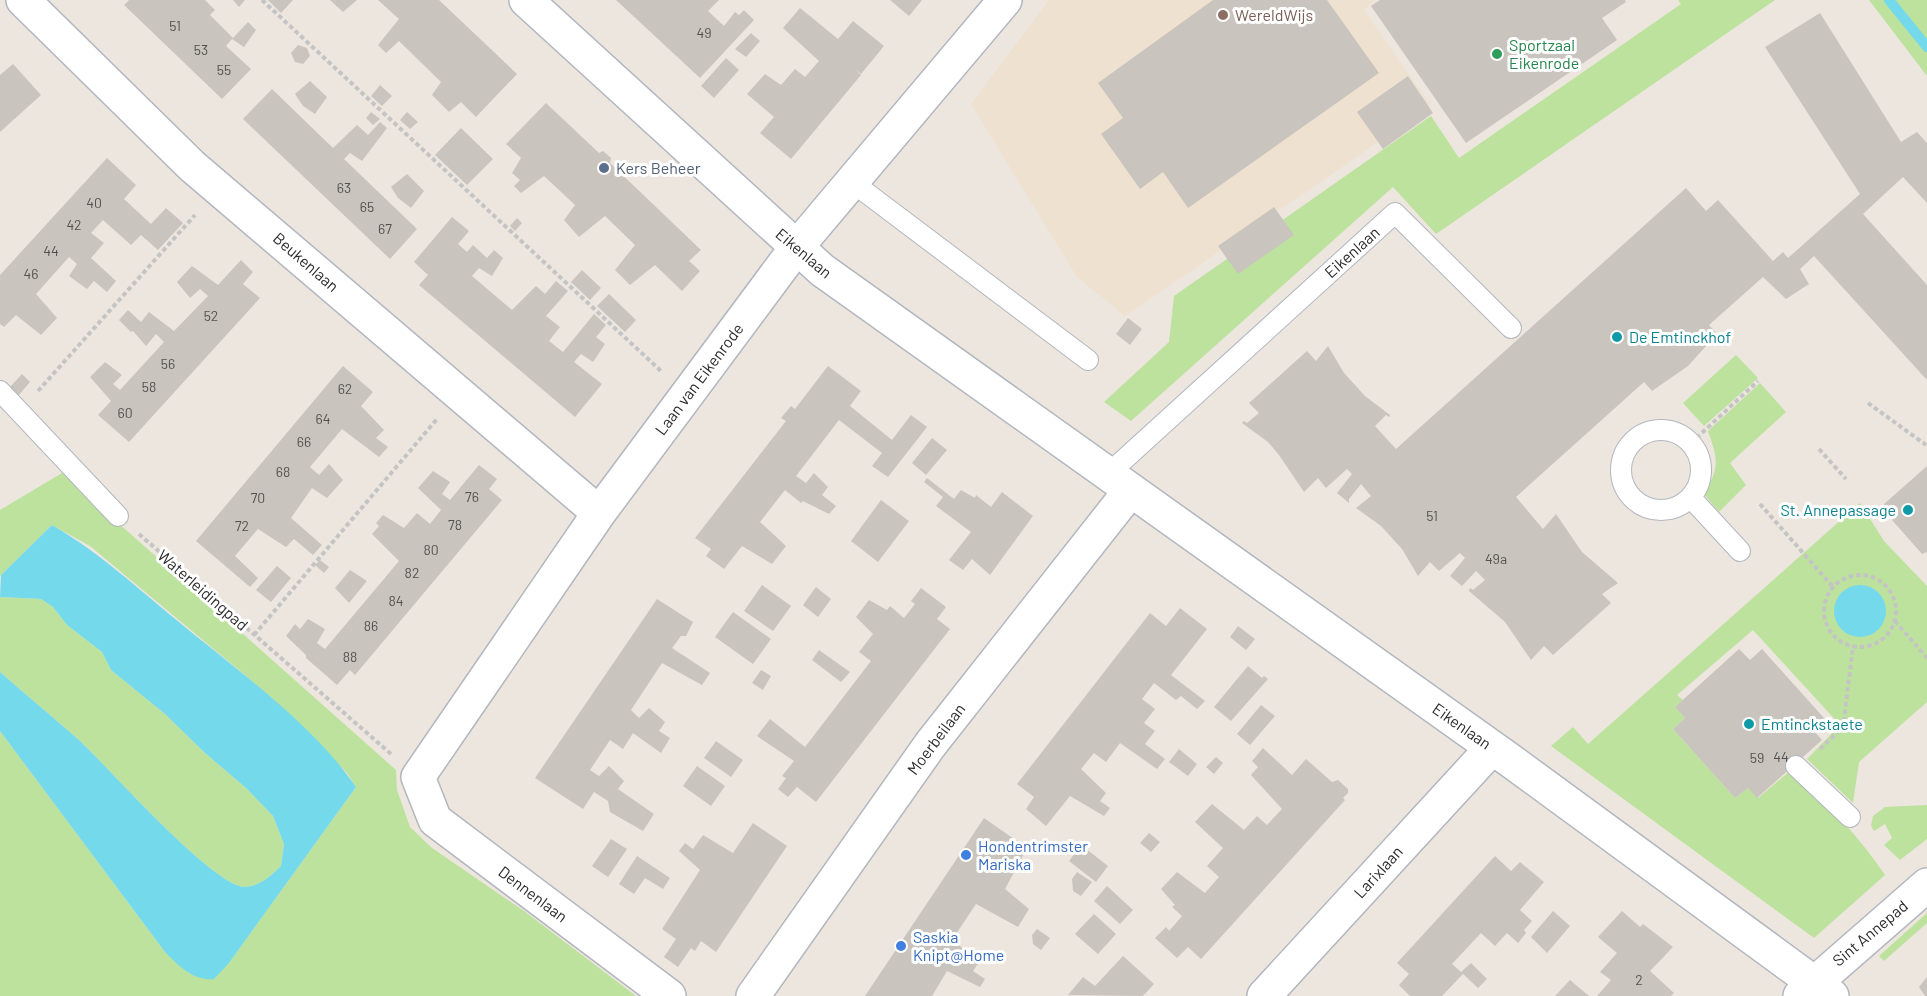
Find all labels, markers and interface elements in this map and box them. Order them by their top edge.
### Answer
place label: WereldWijs [1235,5,1313,24]
marker: WereldWijs [1216,8,1230,22]
house number: 51 [169,17,181,34]
house number: 49 [696,24,712,41]
place label: Sportzaal Eikenrode [1509,35,1579,72]
house number: 53 [194,41,208,58]
marker: Sportzaal Eikenrode [1490,47,1504,61]
house number: 55 [217,61,231,78]
place label: Kers Beheer [616,158,701,177]
marker: Kers Beheer [597,161,611,175]
house number: 63 [337,179,351,196]
house number: 40 [86,194,102,211]
house number: 65 [360,198,374,215]
house number: 42 [66,216,82,233]
house number: 67 [378,220,392,237]
street label: Eikenlaan [1320,222,1383,281]
street label: Eikenlaan [772,224,836,282]
street label: Beukenlaan [270,228,343,295]
house number: 44 [43,242,59,259]
house number: 46 [24,265,38,282]
house number: 52 [204,307,218,324]
street label: Laan van Eikenrode [650,319,747,438]
place label: De Emtinckhof [1629,327,1731,346]
marker: De Emtinckhof [1610,330,1624,344]
house number: 56 [161,355,175,372]
house number: 58 [142,378,156,395]
house number: 62 [338,380,352,397]
house number: 60 [117,404,133,421]
house number: 64 [316,410,330,427]
house number: 66 [297,433,311,450]
house number: 68 [276,463,290,480]
house number: 76 [465,488,479,505]
house number: 70 [251,489,265,506]
place label: St. Annepassage [1780,500,1896,519]
marker: St. Annepassage [1901,503,1915,517]
house number: 51 [1426,507,1438,524]
house number: 78 [448,516,462,533]
house number: 72 [235,517,249,534]
house number: 80 [423,541,439,558]
street label: Waterleidingpad [154,545,252,634]
house number: 49a [1485,550,1507,567]
house number: 82 [405,564,419,581]
house number: 84 [388,592,404,609]
house number: 86 [364,617,378,634]
house number: 88 [343,648,357,665]
street label: Moerbeilaan [903,699,969,778]
street label: Eikenlaan [1429,699,1495,753]
place label: Emtinckstaete [1761,714,1863,733]
marker: Emtinckstaete [1742,717,1756,731]
house number: 44 [1773,748,1789,765]
house number: 59 [1750,749,1764,766]
place label: Hondentrimster Mariska [978,836,1088,873]
street label: Larixlaan [1349,842,1406,902]
marker: Hondentrimster Mariska [959,848,973,862]
street label: Dennenlaan [495,862,572,926]
street label: Sint Annepad [1828,896,1911,970]
place label: Saskia Knipt@Home [913,927,1004,964]
marker: Saskia Knipt@Home [894,939,908,953]
house number: 2 [1635,971,1643,988]

